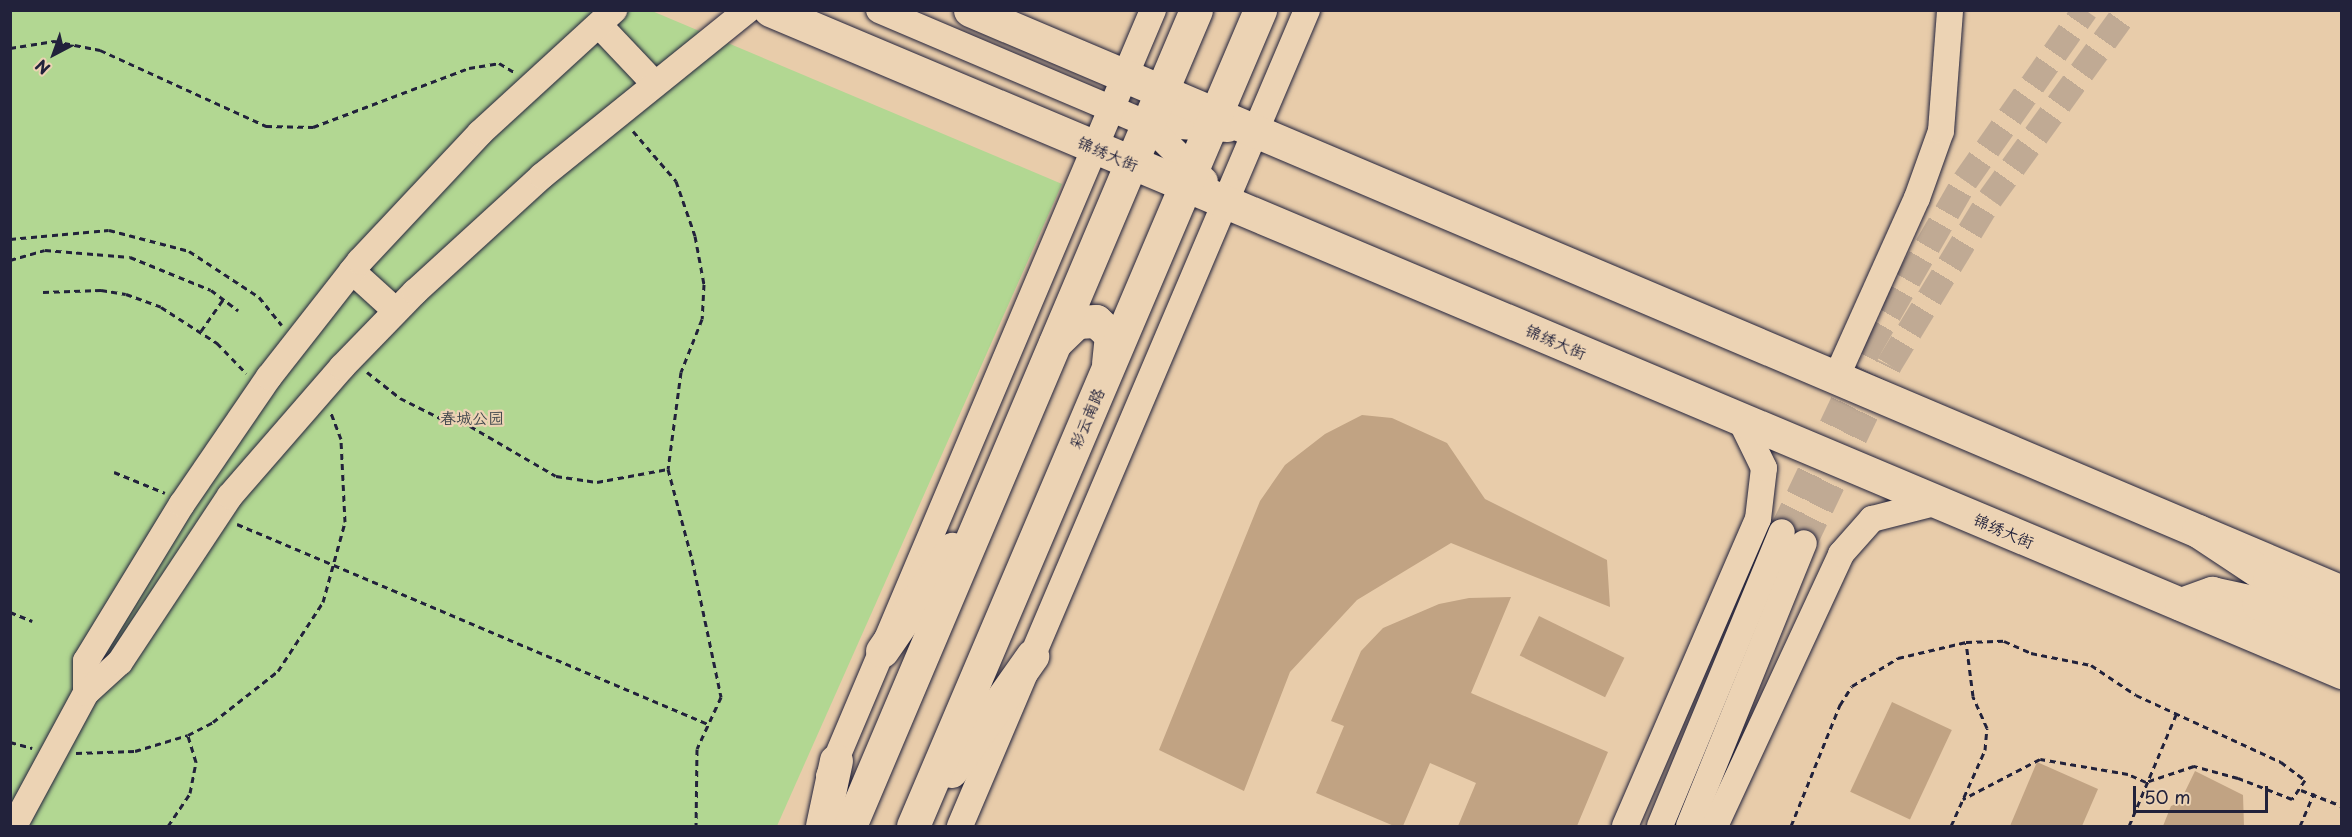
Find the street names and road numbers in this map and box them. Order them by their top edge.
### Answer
street label: 锦绣大街 [1075,132,1141,174]
street label: 锦绣大街 [1523,320,1589,362]
street label: 彩云南路 [1065,385,1107,451]
street label: 锦绣大街 [1971,509,2037,551]

